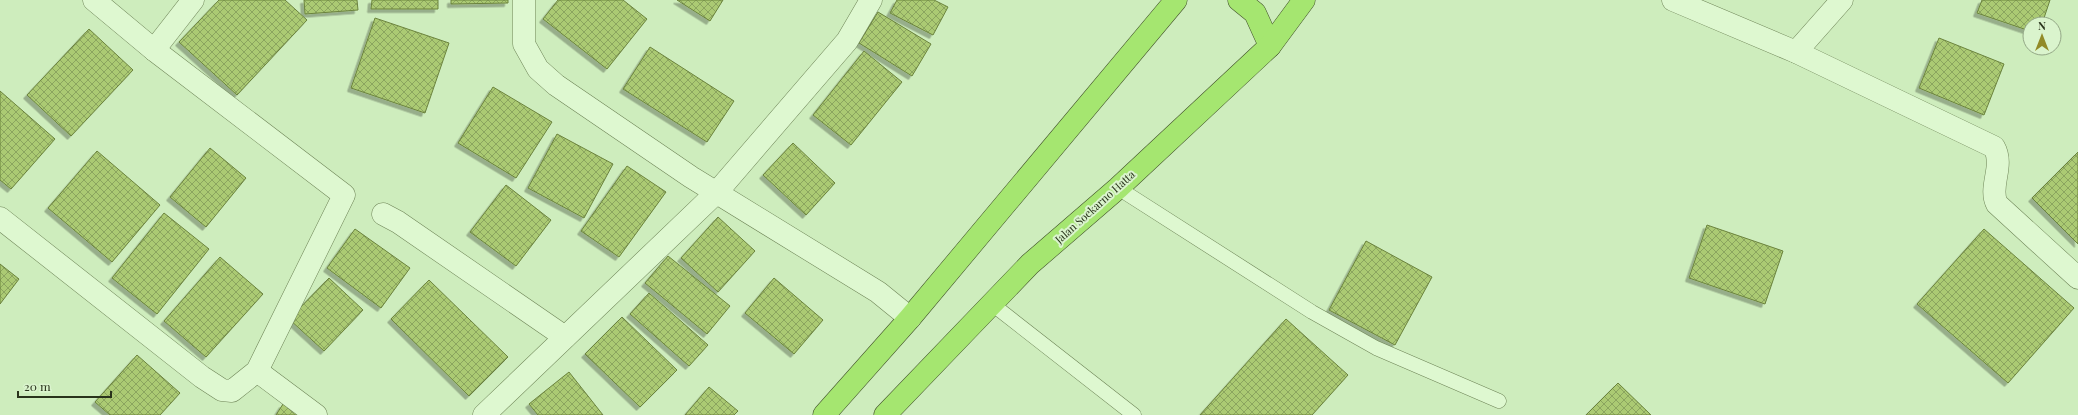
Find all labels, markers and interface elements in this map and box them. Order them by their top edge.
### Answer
north arrow [2022,16,2062,56]
text: N [2038,18,2046,33]
street label: Jalan Soekarno Hatta [1051,166,1138,247]
scale bar [18,373,111,399]
text: 20 m [24,378,51,394]

